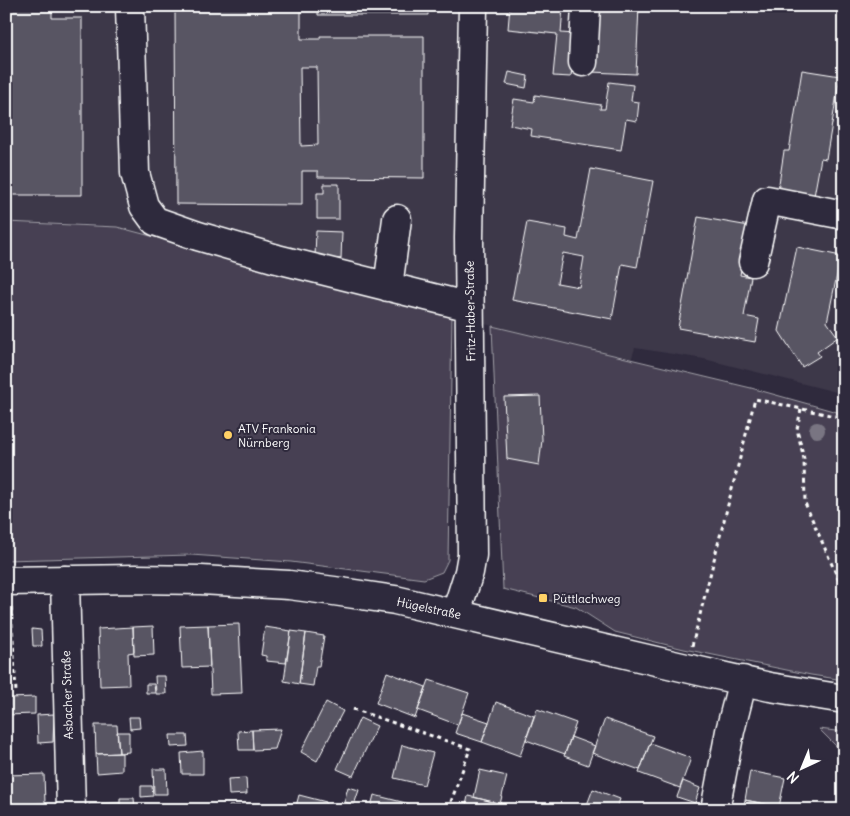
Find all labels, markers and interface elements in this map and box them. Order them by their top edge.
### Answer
street label: Fritz-Haber-Straße [462,260,478,362]
place label: ATV Frankonia Nürnberg [238,421,316,450]
marker: ATV Frankonia Nürnberg [222,429,234,441]
place label: Püttlachweg [553,591,620,606]
marker: Püttlachweg [537,592,549,604]
street label: Hügelstraße [395,594,463,622]
street label: Asbacher Straße [58,650,76,740]
north arrow [778,744,828,794]
text: N [783,768,803,787]

